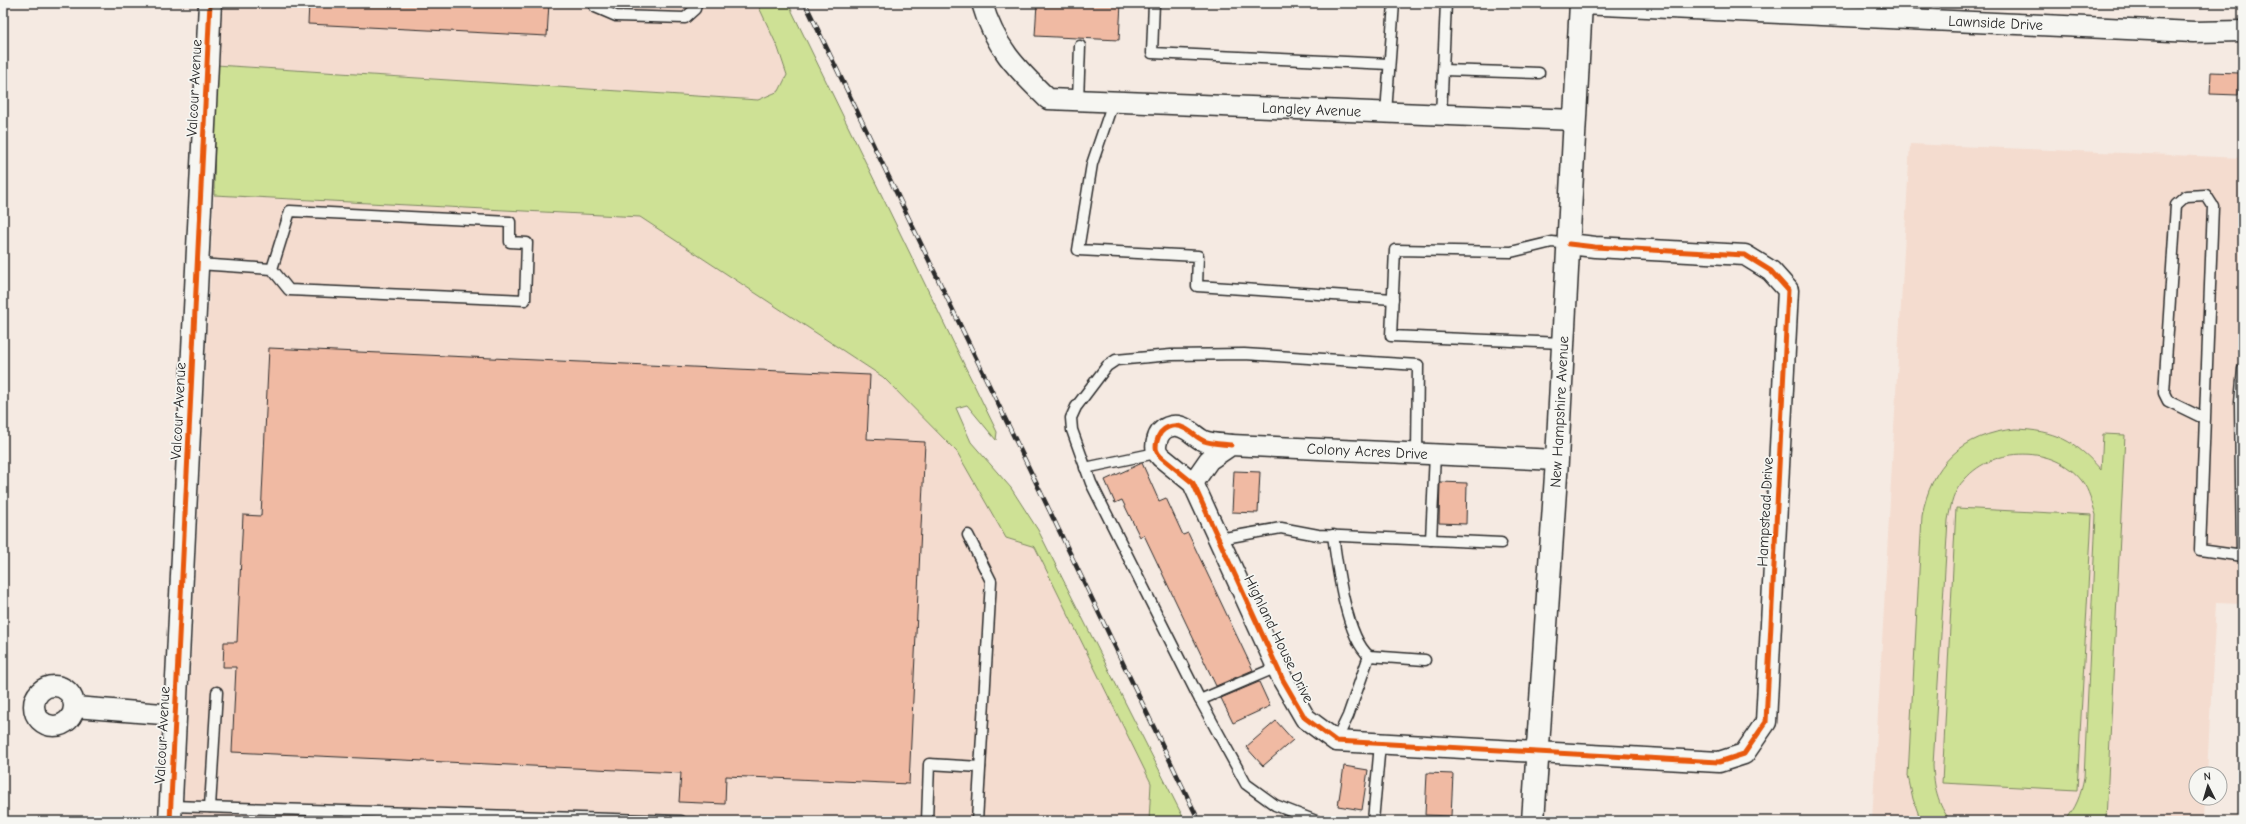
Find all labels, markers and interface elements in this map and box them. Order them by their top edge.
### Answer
street label: Lawnside Drive [1948,12,2044,34]
street label: Valcour Avenue [182,38,206,137]
street label: Langley Avenue [1262,99,1362,120]
street label: New Hampshire Avenue [1546,335,1573,488]
street label: Valcour Avenue [166,361,190,460]
street label: Colony Acres Drive [1306,439,1429,463]
street label: Hampstead Drive [1753,456,1777,567]
street label: Highland House Drive [1240,572,1318,706]
street label: Valcour Avenue [150,685,174,784]
north arrow [2188,766,2228,806]
text: N [2203,770,2211,783]

